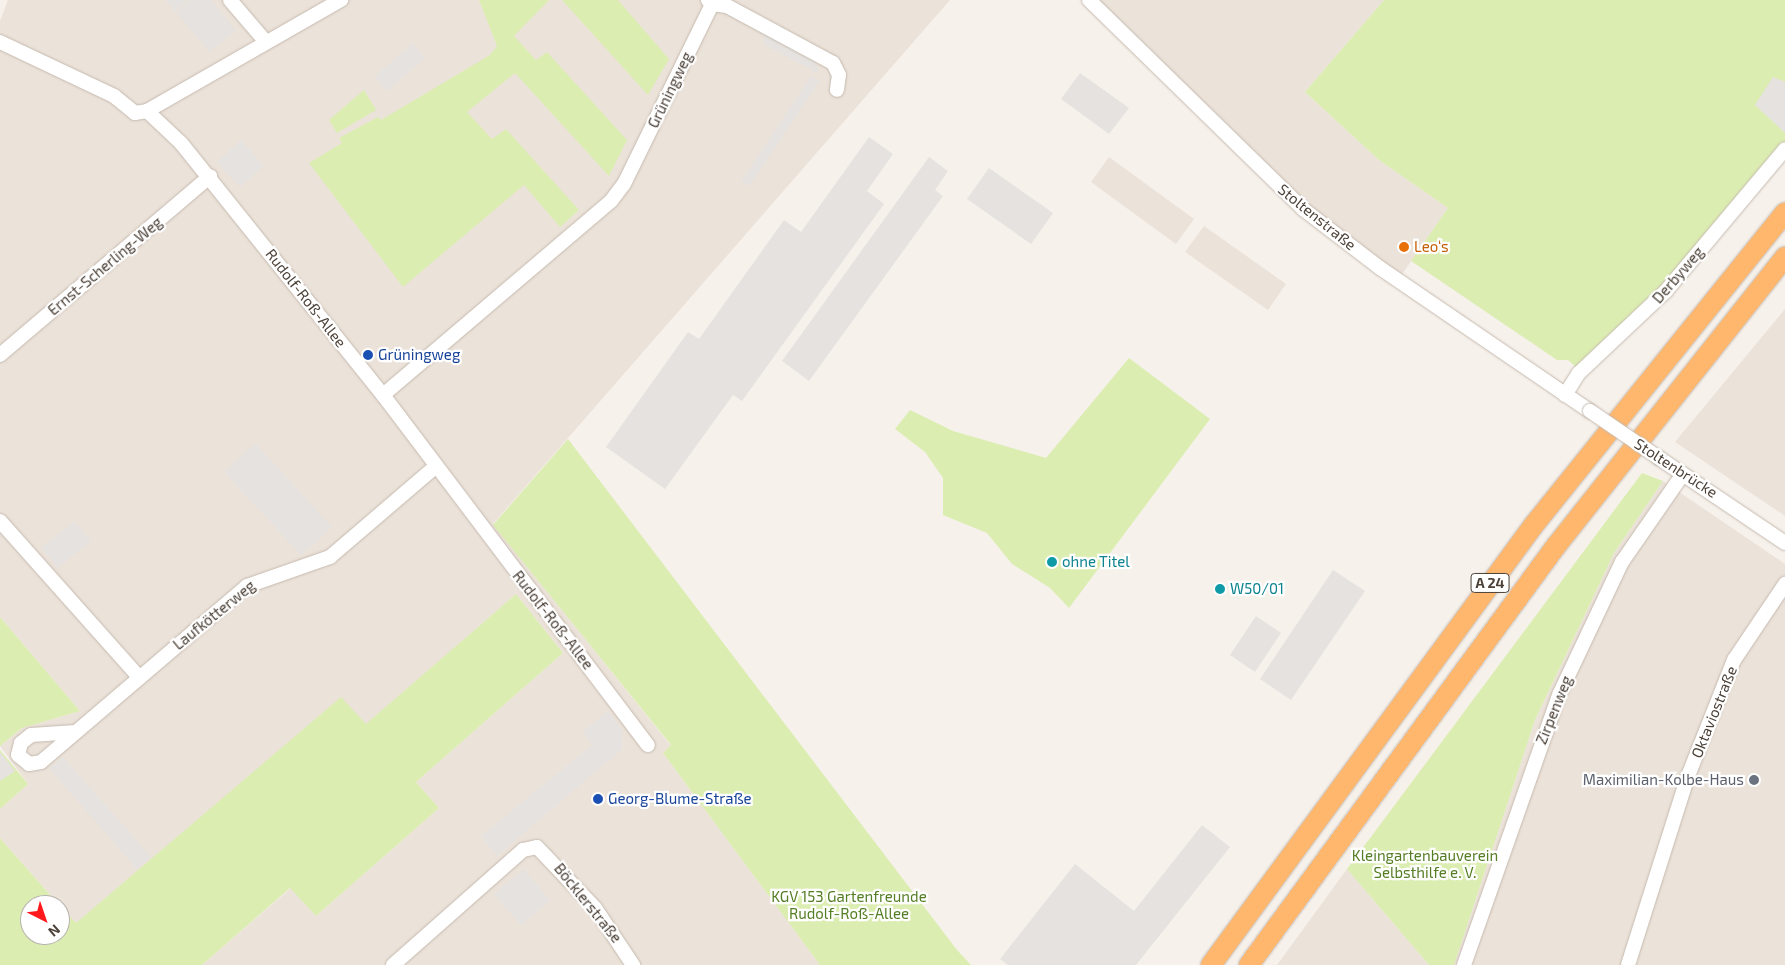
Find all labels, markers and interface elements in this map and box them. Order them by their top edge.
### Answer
street label: Grüningweg [644,49,696,131]
street label: Stoltenstraße [1274,180,1360,254]
street label: Ernst-Scherling-Weg [44,213,166,319]
place label: Leo‘s [1414,238,1449,256]
marker: Leo‘s [1398,241,1410,253]
street label: Derbyweg [1649,243,1707,307]
street label: Rudolf-Roß-Allee [262,245,350,351]
place label: Grüningweg [378,346,460,364]
marker: Grüningweg [362,349,374,361]
street label: Stoltenbrücke [1631,434,1721,502]
place label: ohne Titel [1062,553,1130,571]
marker: ohne Titel [1046,556,1058,568]
street label: Rudolf-Roß-Allee [509,567,597,673]
road number: A 24 [1470,572,1510,594]
street label: Laufkötterweg [169,576,259,654]
place label: W50/01 [1230,580,1284,598]
marker: W50/01 [1214,583,1226,595]
street label: Oktaviostraße [1687,663,1741,761]
street label: Zirpenweg [1532,673,1576,747]
place label: Maximilian-Kolbe-Haus [1583,771,1744,789]
marker: Maximilian-Kolbe-Haus [1748,774,1760,786]
place label: Georg-Blume-Straße [608,790,752,808]
marker: Georg-Blume-Straße [592,793,604,805]
park label: Kleingartenbauverein Selbsthilfe e. V. [1352,846,1498,881]
street label: Böcklerstraße [550,860,626,946]
park label: KGV 153 Gartenfreunde Rudolf-Roß-Allee [771,887,927,922]
north arrow [20,895,70,945]
text: N [45,921,64,941]

